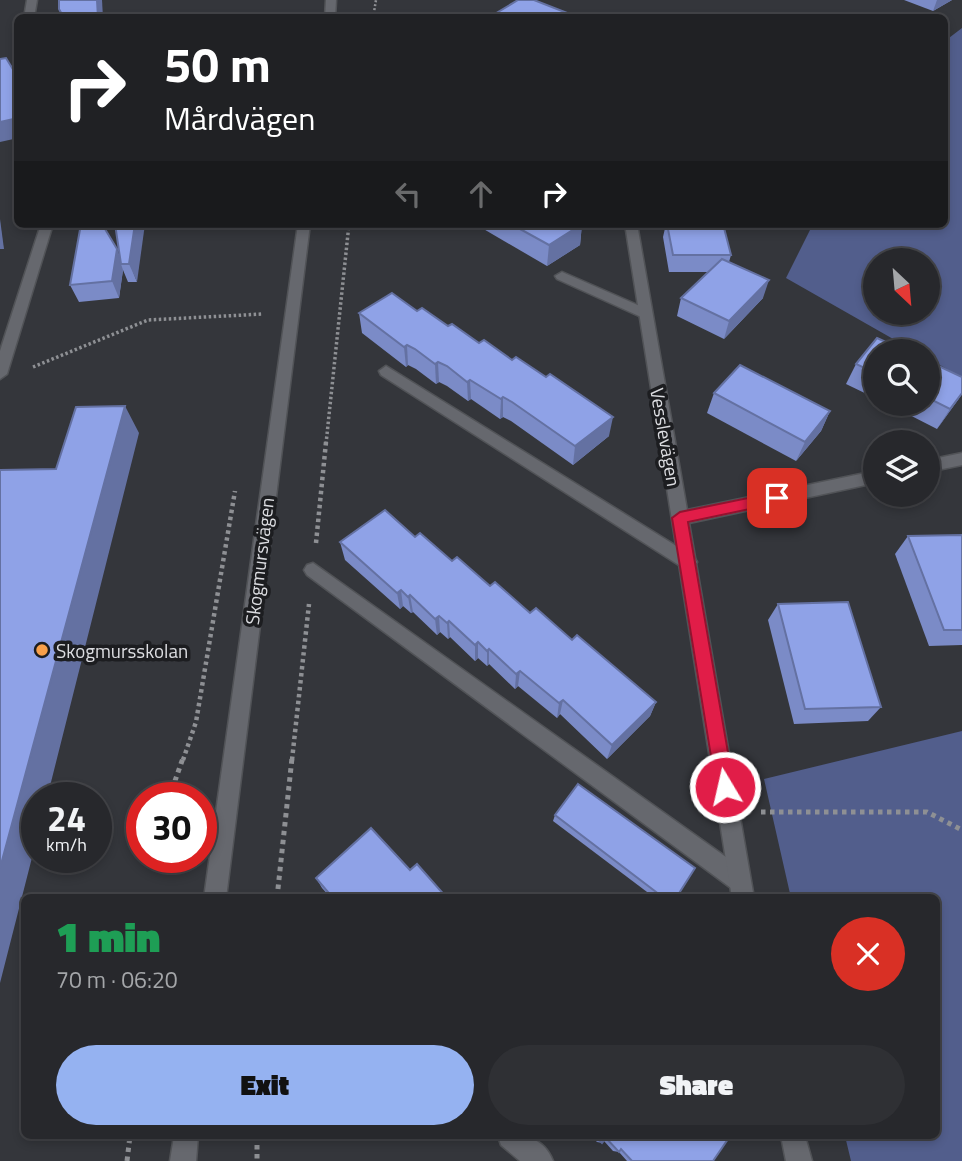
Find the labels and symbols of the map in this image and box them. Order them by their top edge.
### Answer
north arrow [863,248,940,326]
street label: Vesslevägen [643,385,689,489]
pin [747,468,807,528]
street label: Skogmursvägen [237,496,281,626]
place label: Skogmursskolan [56,636,188,665]
marker: Skogmursskolan [34,642,50,658]
position arrow [688,750,762,824]
speed limit sign: 30 [126,782,217,873]

